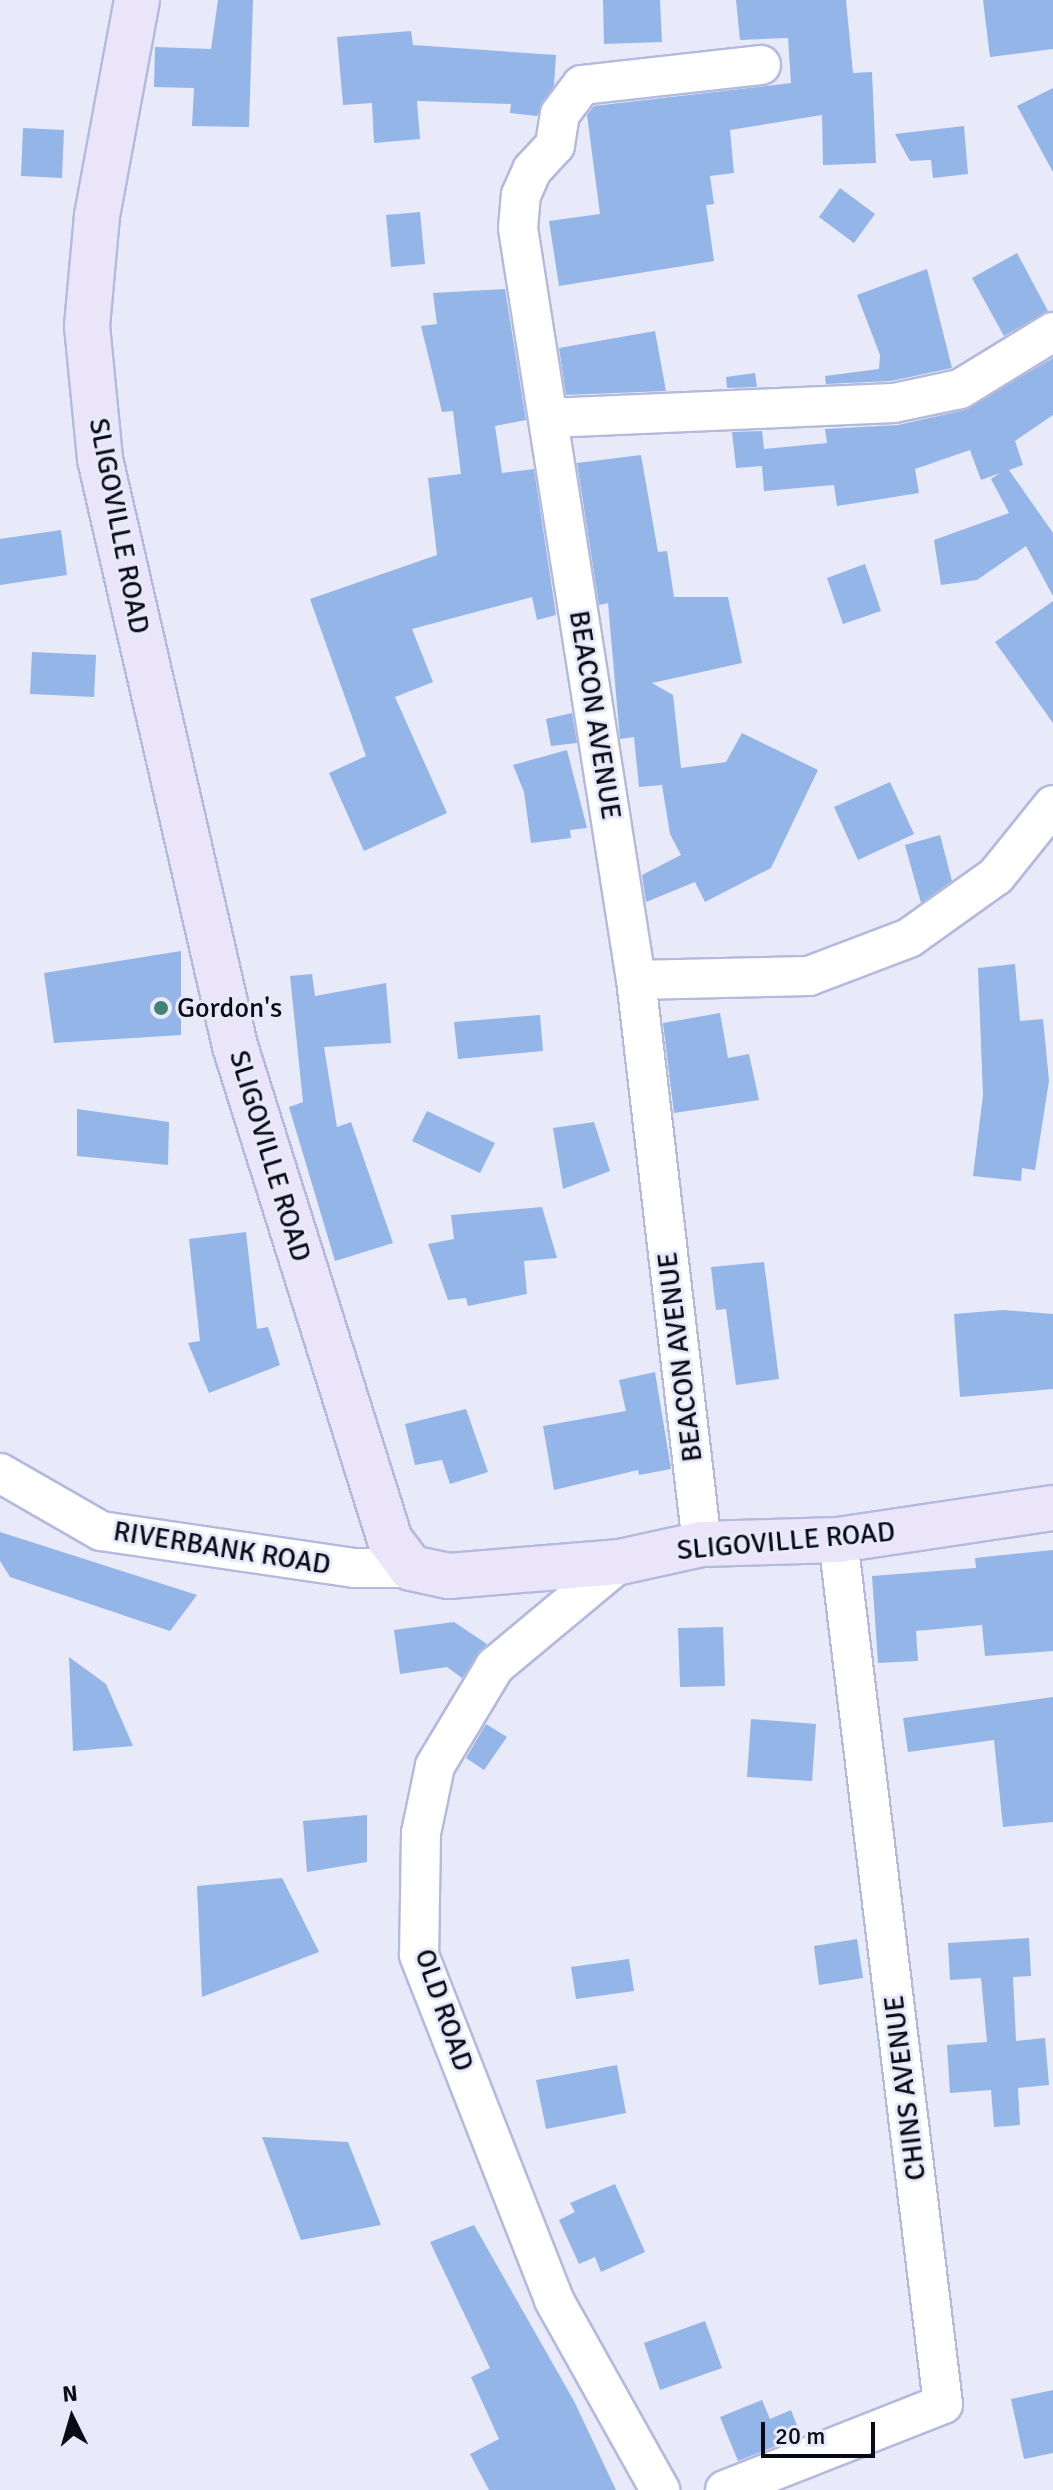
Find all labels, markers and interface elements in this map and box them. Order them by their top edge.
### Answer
street label: SLIGOVILLE ROAD [82,415,156,637]
street label: BEACON AVENUE [562,608,628,822]
place label: Gordon's [177,991,282,1025]
marker: Gordon's [152,999,170,1017]
street label: SLIGOVILLE ROAD [222,1046,318,1266]
street label: BEACON AVENUE [650,1250,710,1464]
street label: RIVERBANK ROAD [111,1514,333,1582]
street label: SLIGOVILLE ROAD [676,1515,896,1567]
street label: OLD ROAD [407,1945,481,2075]
street label: CHINS AVENUE [877,1994,933,2182]
north arrow [32,2378,112,2458]
text: N [61,2379,79,2408]
scale bar [765,2406,879,2456]
text: 20 m [775,2421,825,2451]

